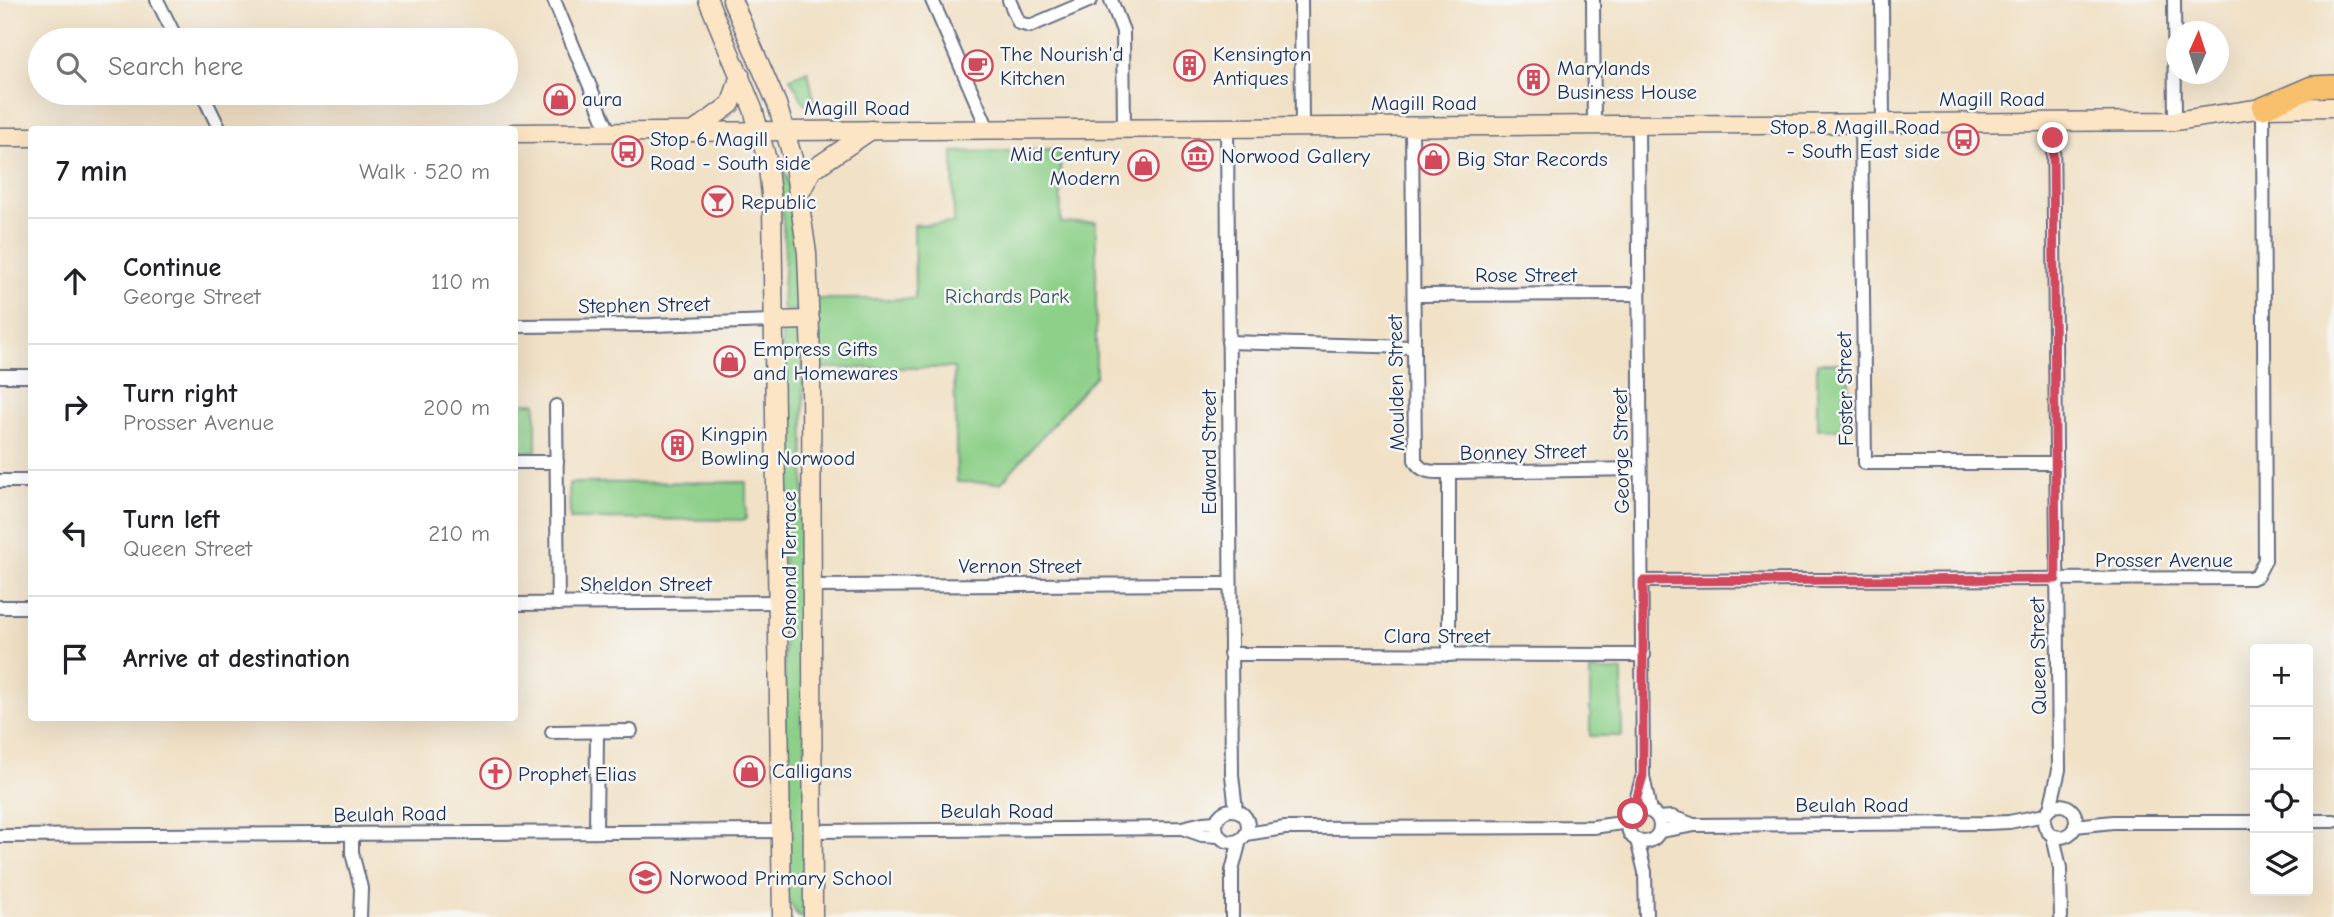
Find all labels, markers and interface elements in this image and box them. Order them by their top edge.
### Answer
north arrow [2166,21,2229,84]
search box [28,28,518,105]
place label: The Nourish'd Kitchen [1000,42,1124,90]
place label: Kensington Antiques [1213,42,1311,90]
icon: search [52,48,90,86]
cafe icon: The Nourish'd Kitchen [960,49,994,83]
building icon: Kensington Antiques [1173,49,1207,83]
text: Search here [108,52,243,82]
place label: Marylands Business House [1557,56,1697,104]
building icon: Marylands Business House [1517,63,1551,97]
shop icon: aura [542,82,576,116]
place label: aura [582,87,622,111]
street label: Magill Road [1939,87,2045,111]
street label: Magill Road [1371,91,1477,115]
street label: Magill Road [804,96,910,120]
place label: Stop 8 Magill Road - South East side [1770,115,1940,163]
bus stop icon: Stop 8 Magill Road - South East side [1946,122,1980,156]
route end [2037,122,2068,153]
place label: Stop 6 Magill Road - South side [650,127,811,175]
bus stop icon: Stop 6 Magill Road - South side [610,134,644,168]
museum icon: Norwood Gallery [1181,139,1215,173]
place label: Mid Century Modern [1010,142,1121,190]
shop icon: Big Star Records [1417,142,1451,176]
place label: Norwood Gallery [1221,144,1371,168]
place label: Big Star Records [1457,147,1608,171]
shop icon: Mid Century Modern [1126,149,1160,183]
text: 7 min [56,154,128,189]
text: Walk · 520 m [359,158,490,185]
bar icon: Republic [701,185,735,219]
place label: Republic [741,190,816,214]
text: Continue [123,253,221,283]
icon: ahead [56,262,94,300]
street label: Rose Street [1475,263,1578,287]
text: 110 m [431,268,490,295]
text: George Street [123,283,261,310]
park label: Richards Park [945,284,1069,308]
street label: Stephen Street [578,292,711,318]
street label: Moulden Street [1383,313,1409,452]
street label: Foster Street [1832,331,1858,446]
place label: Empress Gifts and Homewares [753,337,898,385]
shop icon: Empress Gifts and Homewares [713,344,747,378]
text: Turn right [123,379,237,409]
street label: George Street [1608,387,1634,514]
icon: right [56,388,94,426]
street label: Edward Street [1197,388,1221,515]
text: 200 m [423,394,490,421]
text: Prosser Avenue [123,409,274,436]
place label: Kingpin Bowling Norwood [701,422,855,470]
building icon: Kingpin Bowling Norwood [661,429,695,463]
street label: Bonney Street [1459,439,1588,465]
street label: Osmond Terrace [777,491,801,639]
text: Turn left [123,505,220,535]
icon: left [56,514,94,552]
text: 210 m [428,520,490,547]
text: Queen Street [123,535,252,562]
street label: Prosser Avenue [2095,548,2233,572]
street label: Vernon Street [959,554,1082,578]
street label: Sheldon Street [580,572,713,596]
street label: Queen Street [2025,596,2051,715]
street label: Clara Street [1384,624,1491,648]
icon: arrive [56,640,94,678]
text: Arrive at destination [123,644,350,674]
map controls [2250,644,2313,896]
button: + [2250,644,2313,707]
button: − [2250,707,2313,770]
shop icon: Calligans [732,754,766,788]
church icon: Prophet Elias [478,757,512,791]
place label: Calligans [772,759,852,783]
place label: Prophet Elias [518,762,636,786]
button: locate [2250,770,2313,833]
street label: Beulah Road [1795,793,1909,817]
route start [1617,798,1648,829]
street label: Beulah Road [940,799,1054,823]
street label: Beulah Road [333,801,447,827]
button: layers [2250,833,2313,896]
school or university icon: Norwood Primary School [629,861,663,895]
place label: Norwood Primary School [669,866,892,890]

